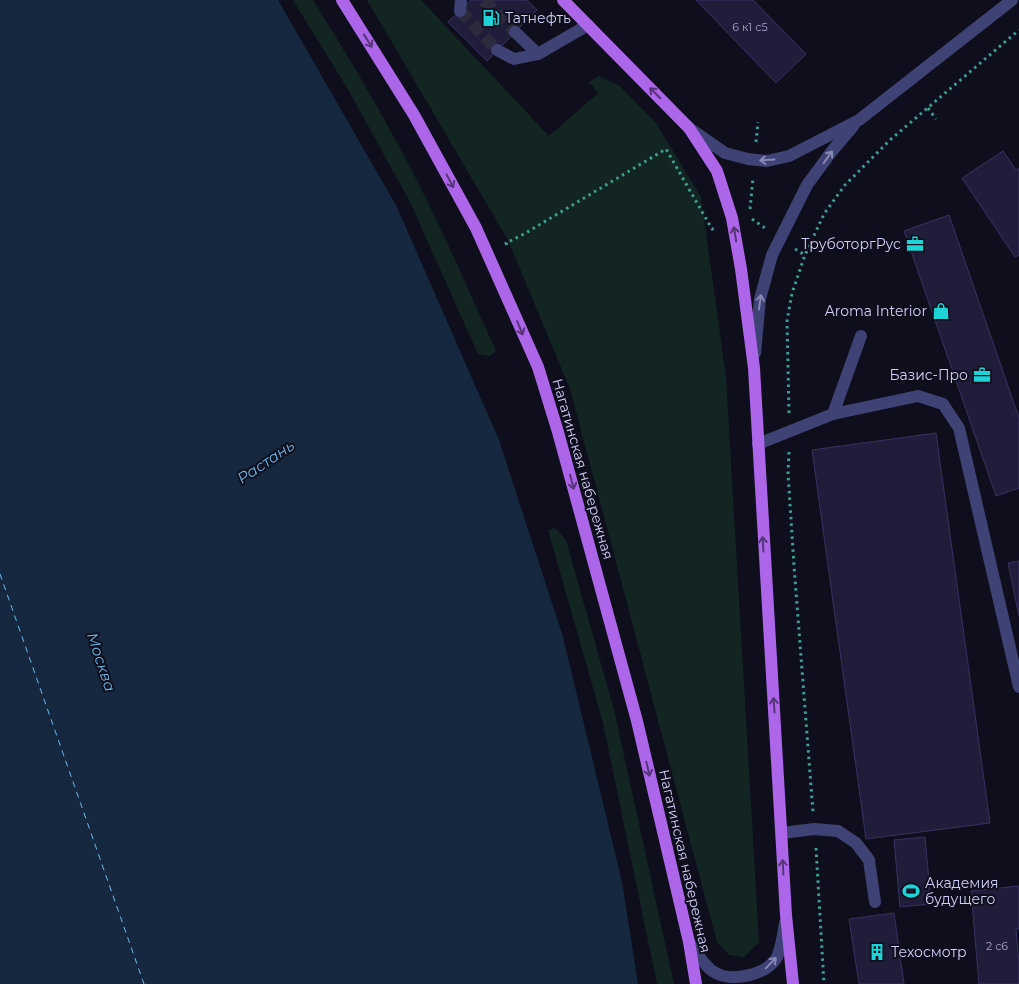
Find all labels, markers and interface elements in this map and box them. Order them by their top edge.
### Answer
fuel station icon: Татнефть [481,8,501,28]
place label: Татнефть [505,9,571,27]
house number: 6 к1 с5 [732,20,768,34]
one-way arrow [363,34,373,48]
one-way arrow [649,87,661,99]
one-way arrow [823,150,833,164]
one-way arrow [759,156,775,165]
one-way arrow [445,174,455,189]
one-way arrow [729,226,739,242]
office icon: ТруботоргРус [905,234,925,254]
place label: ТруботоргРус [801,235,901,253]
one-way arrow [755,295,765,311]
shop icon: Aroma Interior [931,301,951,321]
place label: Aroma Interior [825,302,927,320]
one-way arrow [516,320,526,335]
office icon: Базис-Про [972,365,992,385]
place label: Базис-Про [889,366,968,384]
street label: Нагатинская набережная [548,376,618,562]
water label: Растань [233,436,298,488]
one-way arrow [567,473,577,489]
one-way arrow [759,537,768,553]
water label: Москва [83,630,120,694]
one-way arrow [769,697,778,713]
one-way arrow [644,760,653,776]
street label: Нагатинская набережная [655,768,715,954]
one-way arrow [779,859,788,875]
place label: Академия будущего [925,874,999,908]
sports icon: Академия будущего [901,881,921,901]
house number: 2 с6 [986,939,1008,953]
building icon: Техосмотр [867,942,887,962]
place label: Техосмотр [891,943,967,961]
one-way arrow [765,956,777,969]

